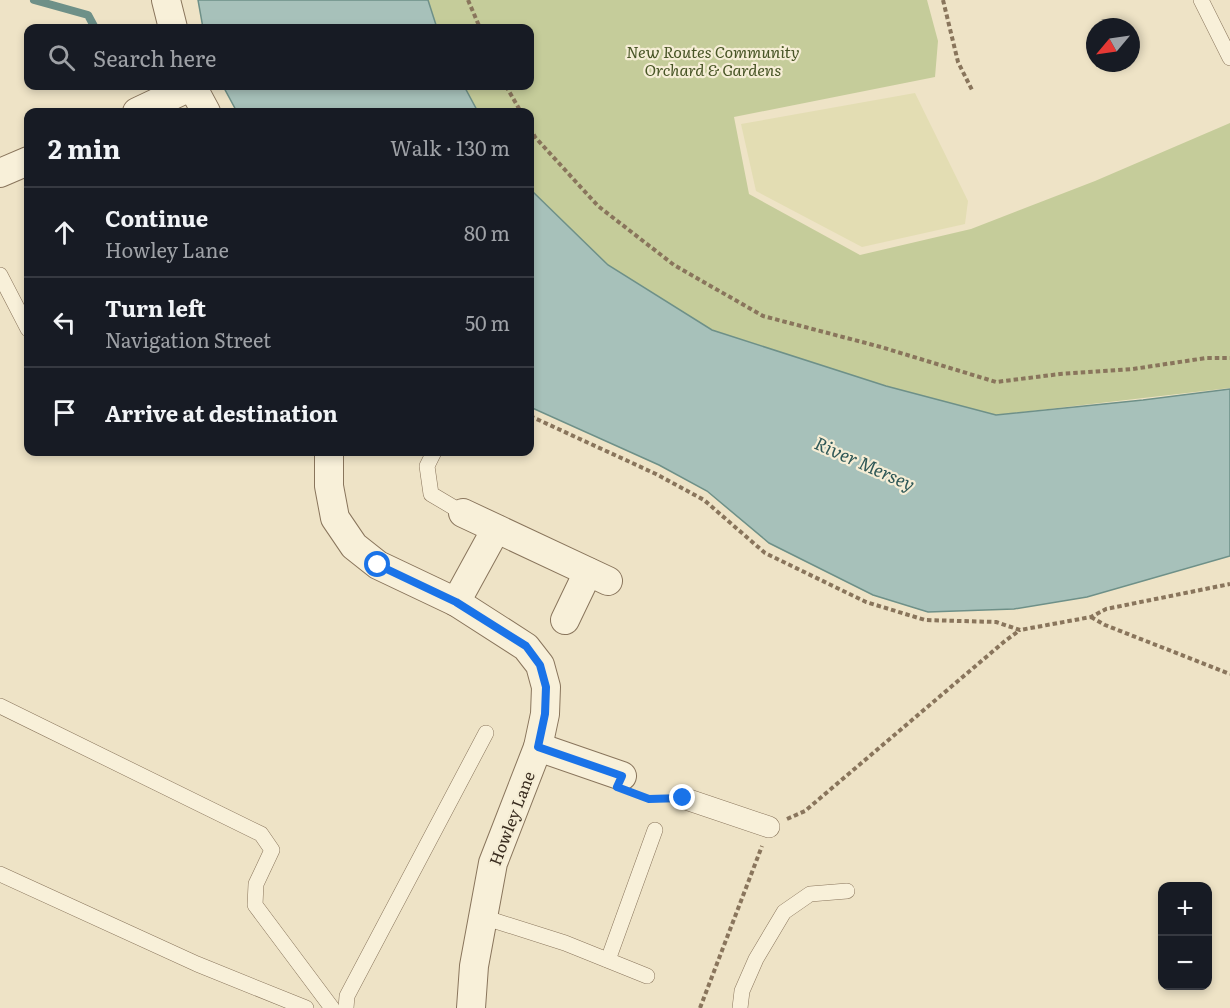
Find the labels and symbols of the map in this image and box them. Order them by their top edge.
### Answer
north arrow [1086,18,1140,72]
park label: New Routes Community Orchard & Gardens [626,39,800,81]
water label: River Mersey [811,429,919,497]
route start [364,551,390,577]
street label: Howley Lane [482,767,540,869]
route end [669,784,695,810]

